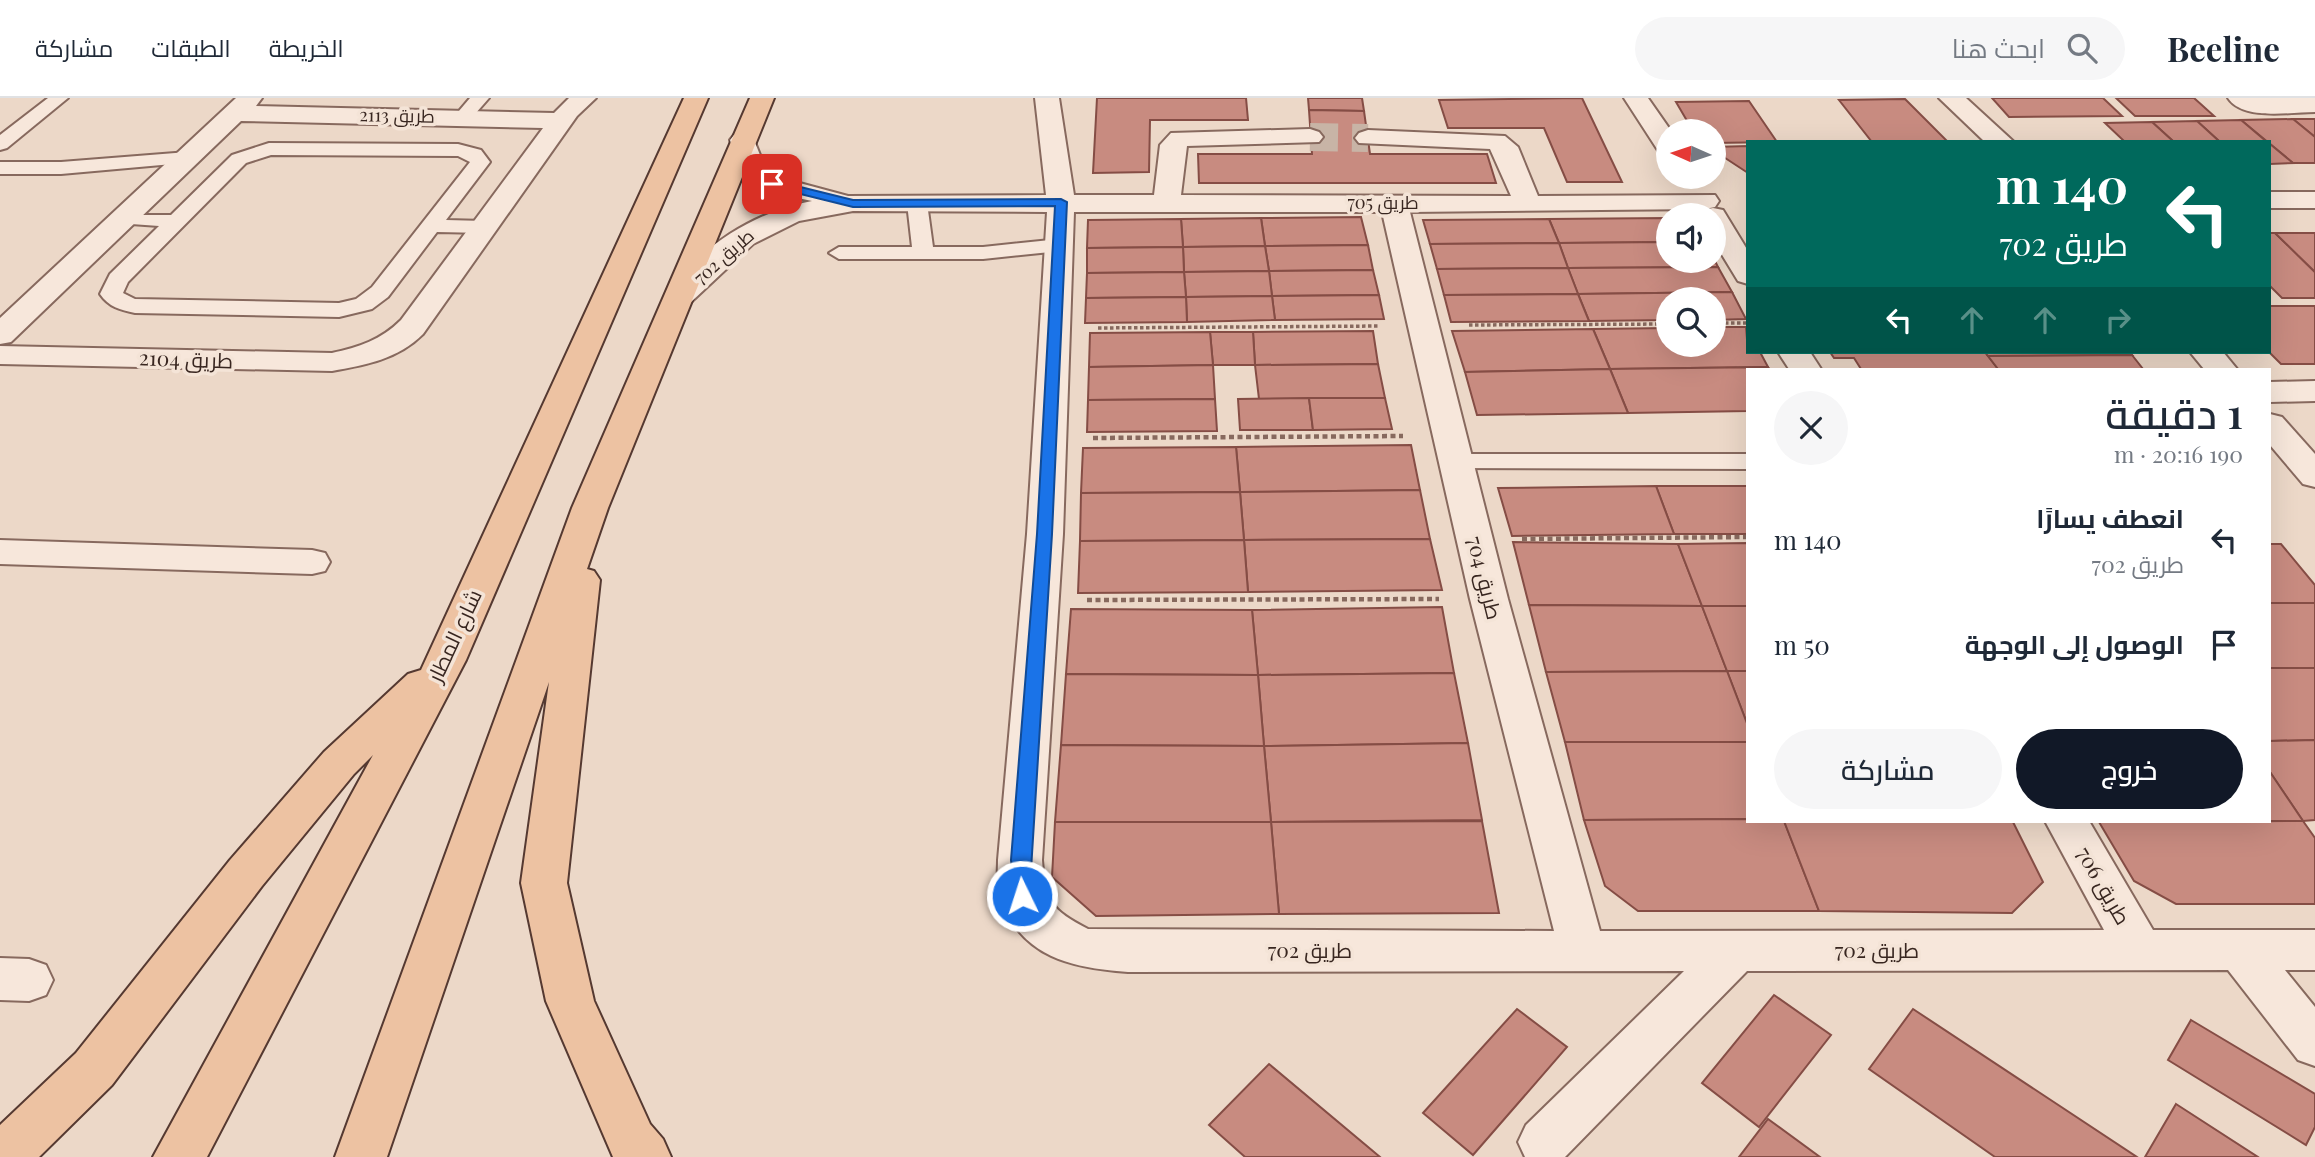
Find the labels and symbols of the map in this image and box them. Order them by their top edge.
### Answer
street label: طريق 2113 [359,102,435,129]
north arrow [1656,119,1726,189]
pin [742,154,802,214]
street label: طريق 705 [1347,190,1419,215]
street label: طريق 702 [688,223,759,290]
street label: طريق 2104 [139,342,234,375]
street label: طريق 704 [1461,533,1510,622]
street label: شارع المطار [419,584,489,688]
street label: طريق 706 [2070,841,2138,929]
position arrow [985,859,1059,933]
street label: طريق 702 [1268,935,1352,964]
street label: طريق 702 [1835,935,1919,964]

